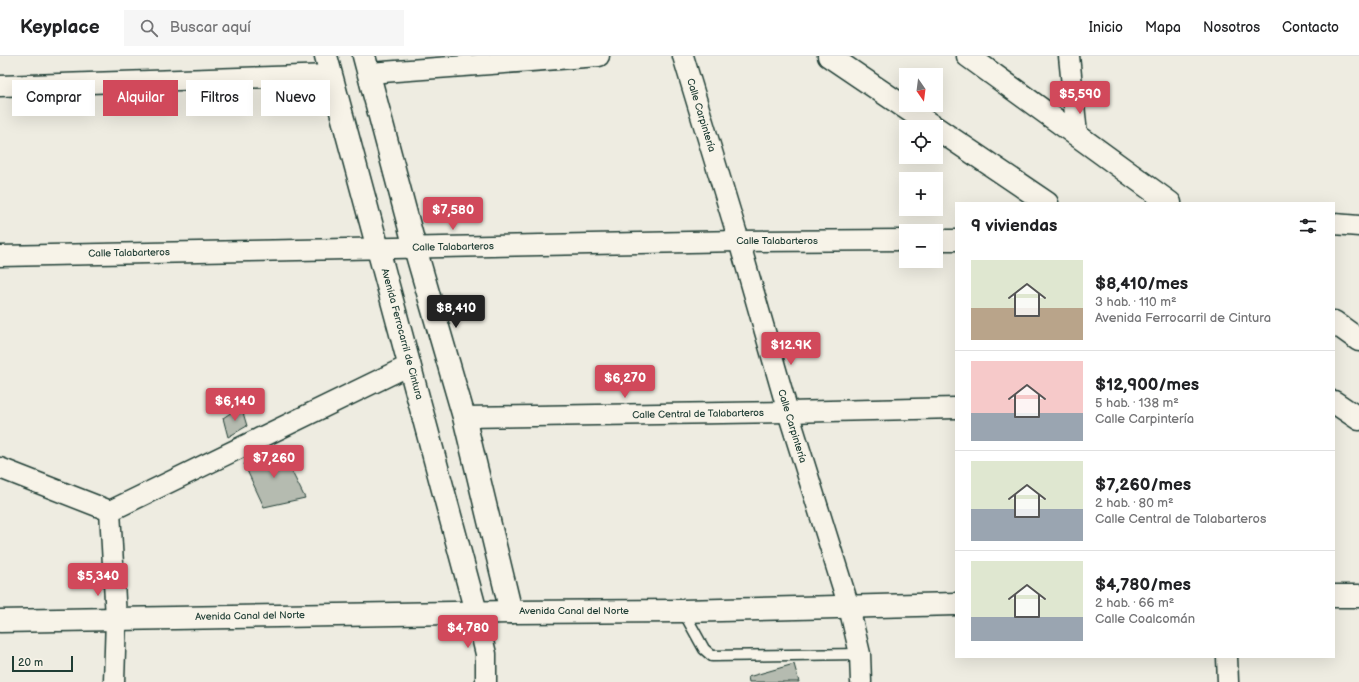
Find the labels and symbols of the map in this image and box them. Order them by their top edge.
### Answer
north arrow [899,68,943,112]
street label: Calle Carpintería [684,77,718,154]
pin: $5,590 [1047,81,1113,115]
pin: $7,580 [420,197,486,231]
street label: Calle Talabarteros [736,235,818,247]
street label: Calle Talabarteros [412,240,494,254]
street label: Calle Talabarteros [88,246,170,260]
street label: Avenida Ferrocarril de Cintura [379,267,425,401]
pin: $8,410 [423,295,489,329]
pin: $12.9K [758,332,824,366]
pin: $6,270 [592,365,658,399]
pin: $6,140 [202,388,268,422]
street label: Calle Carpintería [775,388,809,465]
street label: Calle Central de Talabarteros [632,407,764,421]
pin: $7,260 [241,445,307,479]
pin: $5,340 [65,563,131,597]
street label: Avenida Canal del Norte [519,605,629,617]
street label: Avenida Canal del Norte [195,609,305,623]
pin: $4,780 [435,615,501,649]
scale bar [12,654,73,673]

